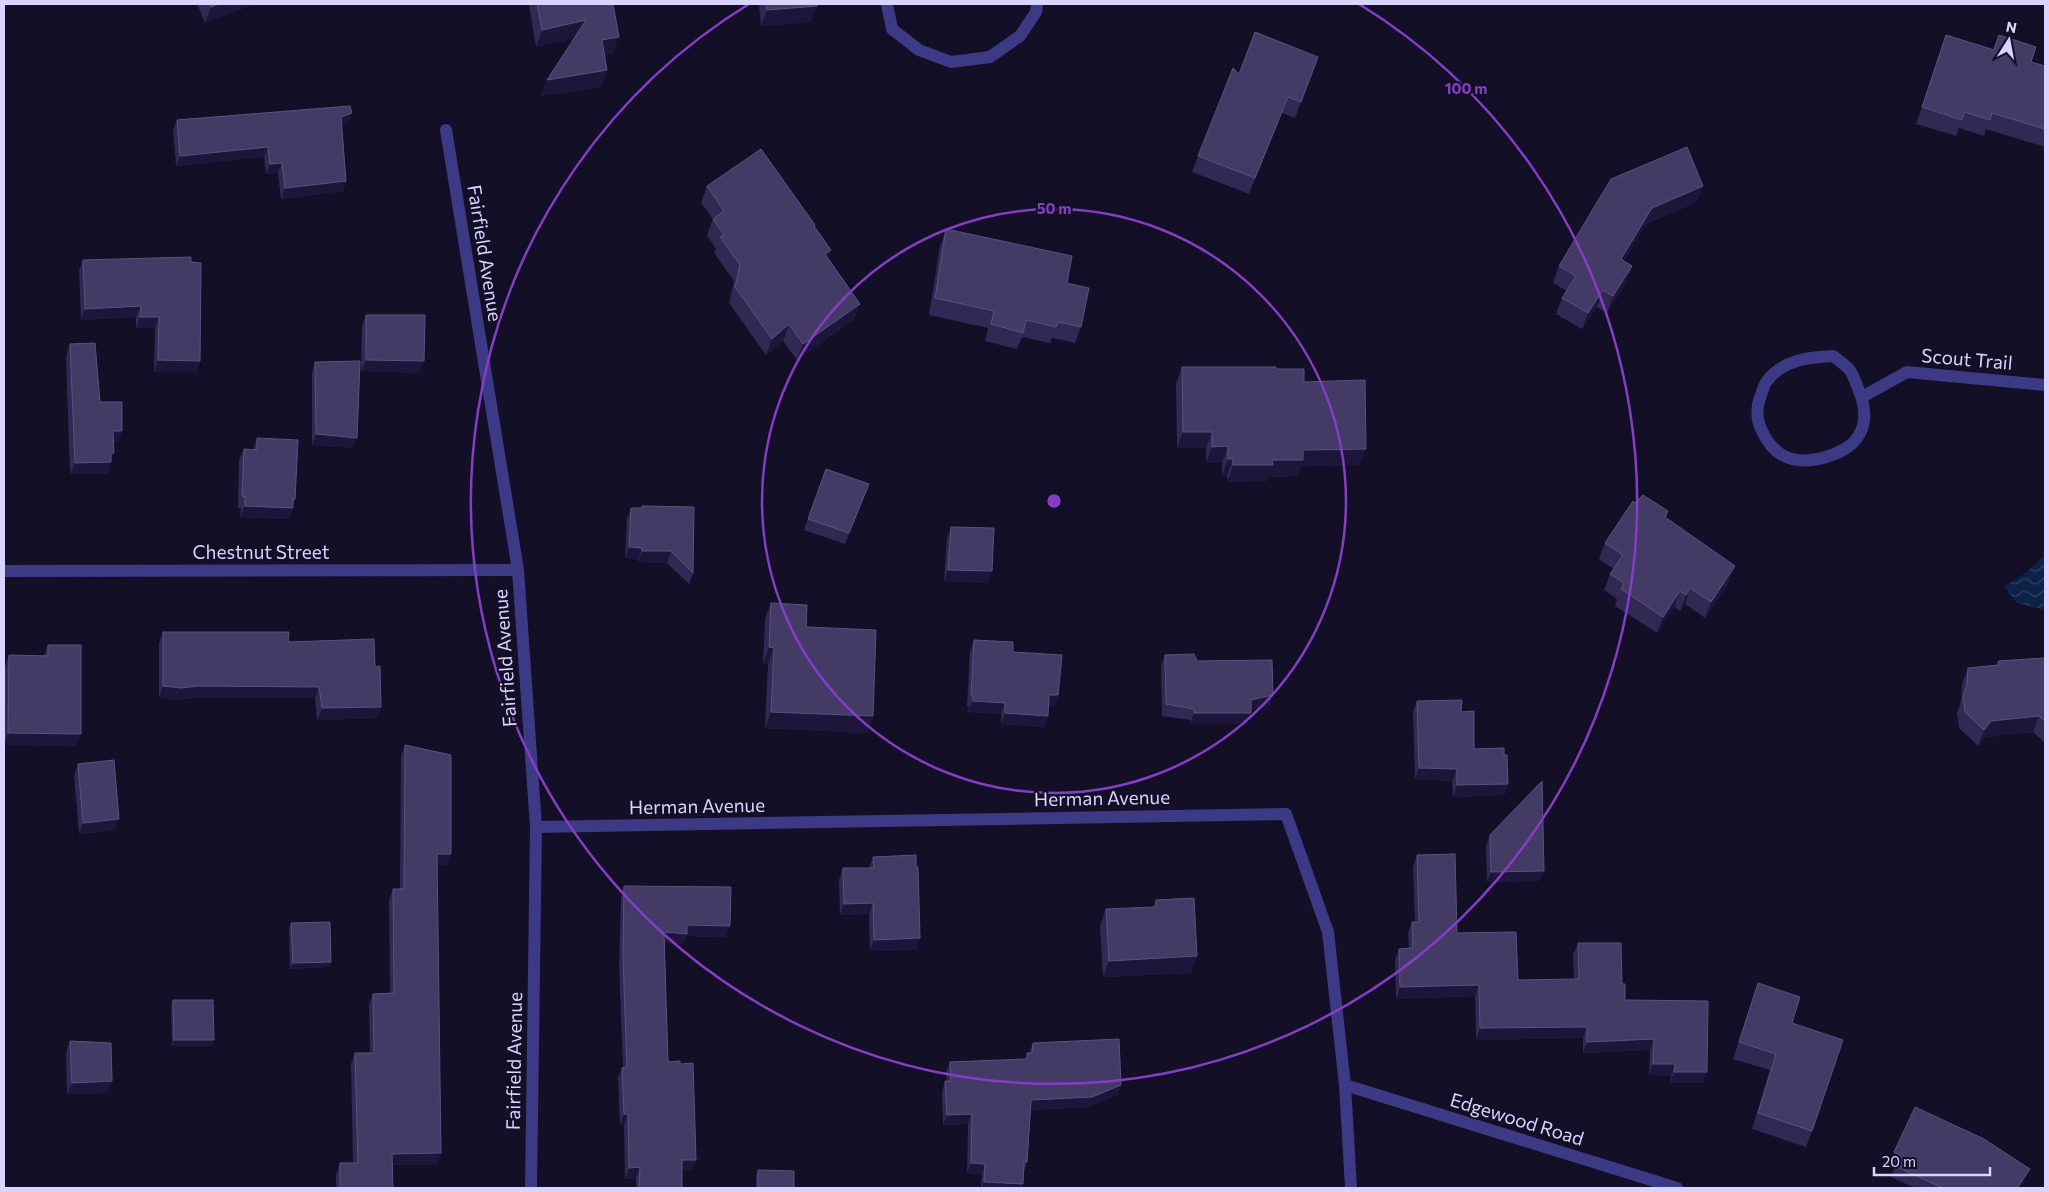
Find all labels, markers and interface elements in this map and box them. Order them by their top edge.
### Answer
north arrow [1984,15,2034,65]
text: N [2005,17,2018,36]
text: 100 m [1445,79,1487,97]
street label: Fairfield Avenue [463,183,508,323]
text: 50 m [1037,199,1071,217]
street label: Scout Trail [1920,343,2014,374]
centre of rings [1045,492,1063,510]
street label: Chestnut Street [193,540,330,563]
street label: Fairfield Avenue [488,588,521,728]
street label: Herman Avenue [1034,785,1170,810]
street label: Herman Avenue [629,793,765,818]
street label: Fairfield Avenue [501,992,526,1130]
street label: Edgewood Road [1447,1087,1587,1150]
scale bar [1874,1144,1990,1176]
text: 20 m [1882,1152,1916,1170]

